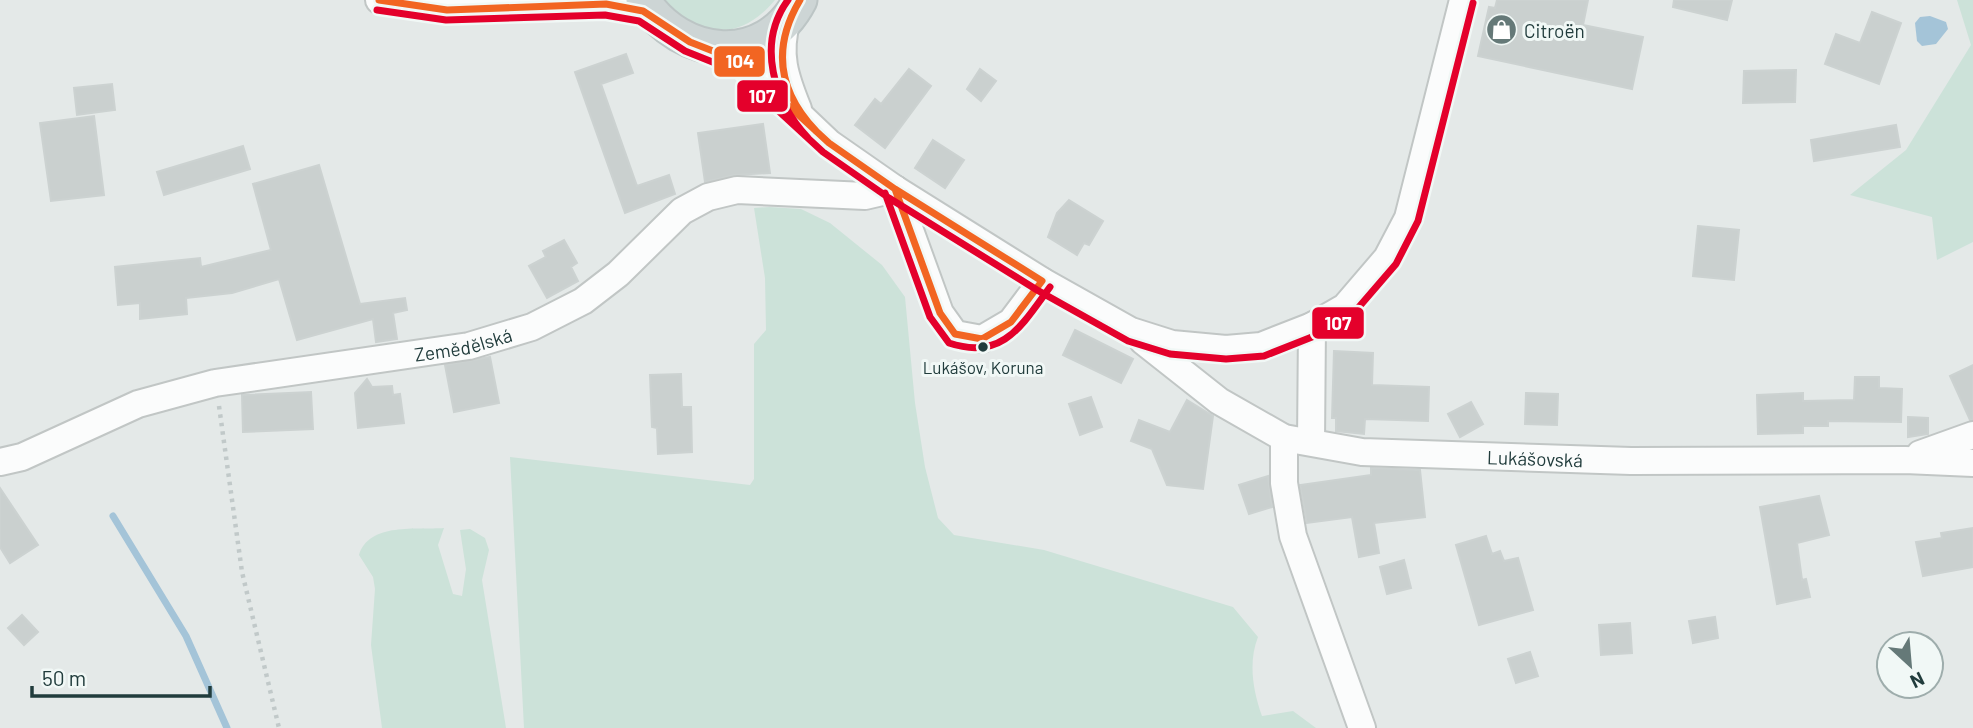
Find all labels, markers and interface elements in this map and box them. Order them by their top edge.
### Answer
shop icon: Citroën [1484,13,1518,47]
place label: Citroën [1524,19,1585,42]
line badge: 104 [713,45,766,78]
text: 104 [725,49,755,72]
line badge: 107 [736,79,789,113]
text: 107 [749,84,776,107]
line badge: 107 [1311,306,1365,340]
text: 107 [1325,311,1352,334]
street label: Zemědělská [413,322,515,365]
marker: Lukášov, Koruna [976,340,990,354]
place label: Lukášov, Koruna [923,357,1043,377]
street label: Lukášovská [1487,445,1583,471]
north arrow [1875,630,1945,700]
scale bar [32,654,210,698]
text: 50 m [42,665,86,690]
text: N [1907,668,1928,694]

